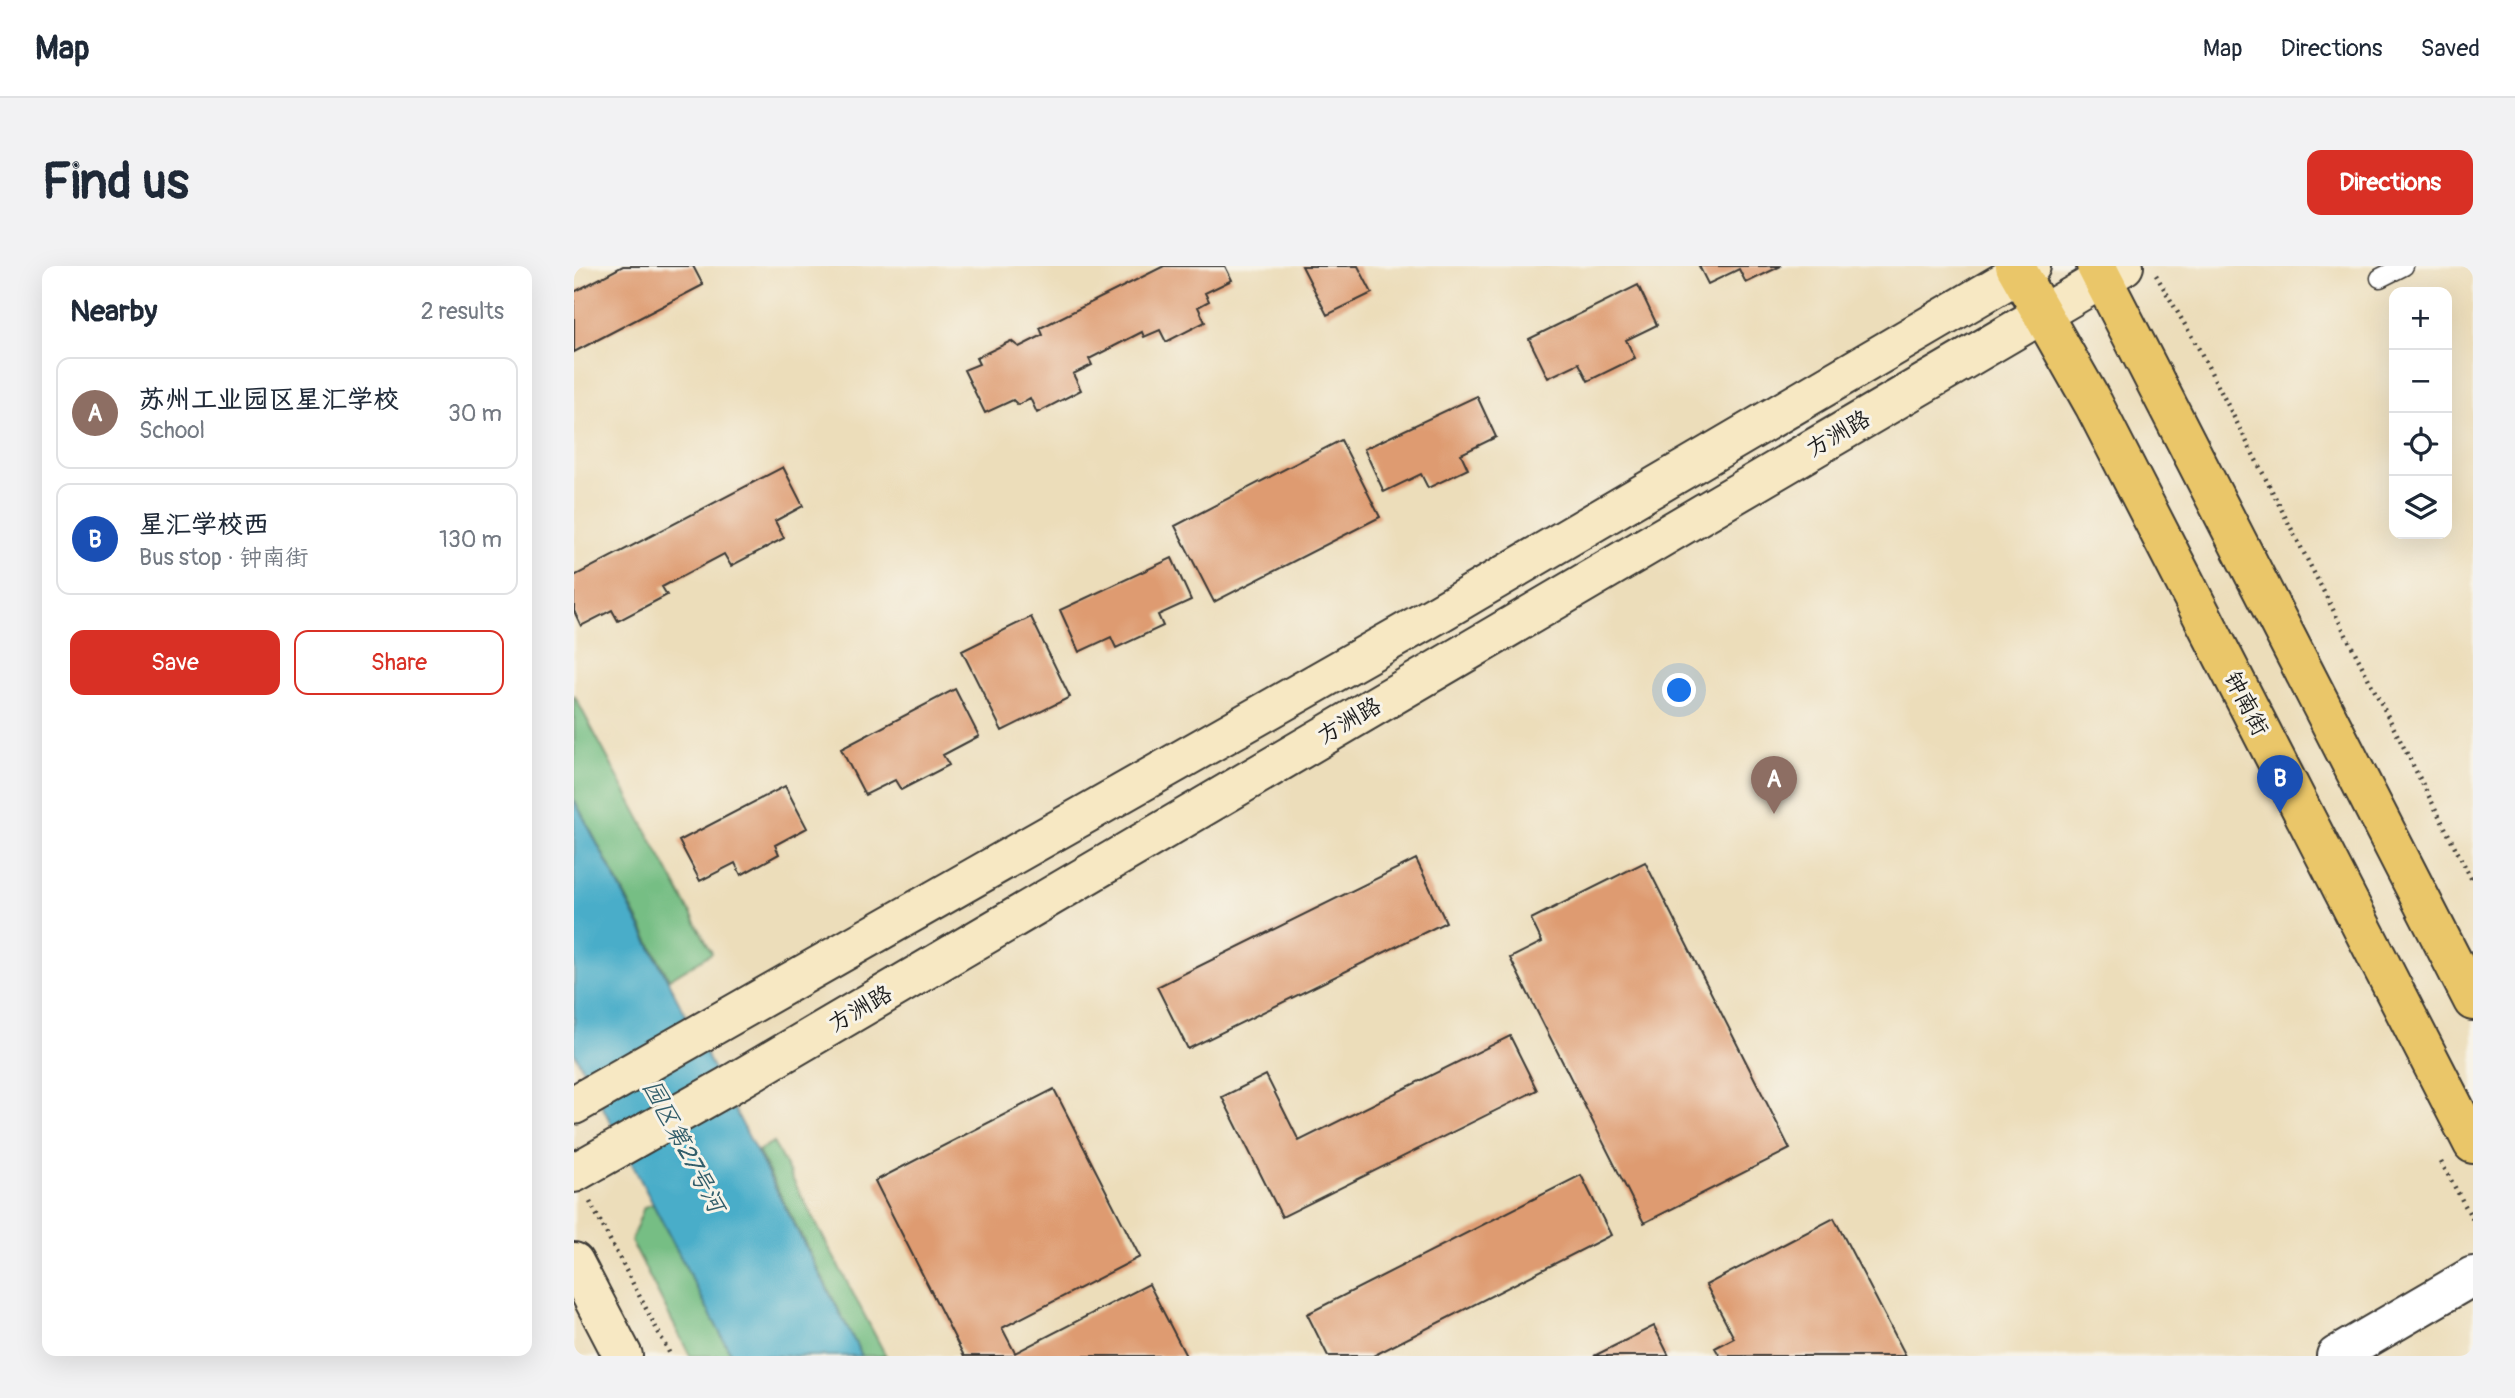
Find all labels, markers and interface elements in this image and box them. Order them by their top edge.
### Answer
text: Map [35,28,90,69]
text: Map [2203,34,2243,63]
text: Directions [2281,34,2382,63]
text: Saved [2420,34,2480,63]
button: Directions [2307,150,2473,215]
text: Find us [42,152,189,213]
map controls [2389,287,2452,539]
button: + [2389,287,2452,350]
text: Nearby [70,293,157,330]
text: 2 results [421,297,504,326]
button: − [2389,350,2452,413]
text: 苏州工业园区星汇学校 [139,384,399,416]
text: A [88,399,102,428]
text: 30 m [448,399,502,428]
street label: 方洲路 [1801,404,1875,463]
button: locate [2389,413,2452,476]
text: School [139,416,205,445]
button: layers [2389,476,2452,539]
text: 星汇学校西 [139,509,269,541]
text: B [88,525,102,554]
text: 130 m [439,525,502,554]
text: Bus stop · 钟南街 [139,543,308,572]
button: Save [70,630,280,695]
button: Share [294,630,504,695]
street label: 钟南街 [2218,666,2275,741]
your location [1662,673,1696,707]
street label: 方洲路 [1312,691,1386,750]
pin: B [2257,755,2303,813]
pin: A [1751,756,1797,814]
street label: 方洲路 [823,979,897,1038]
water label: 园区第27号河 [636,1075,733,1221]

